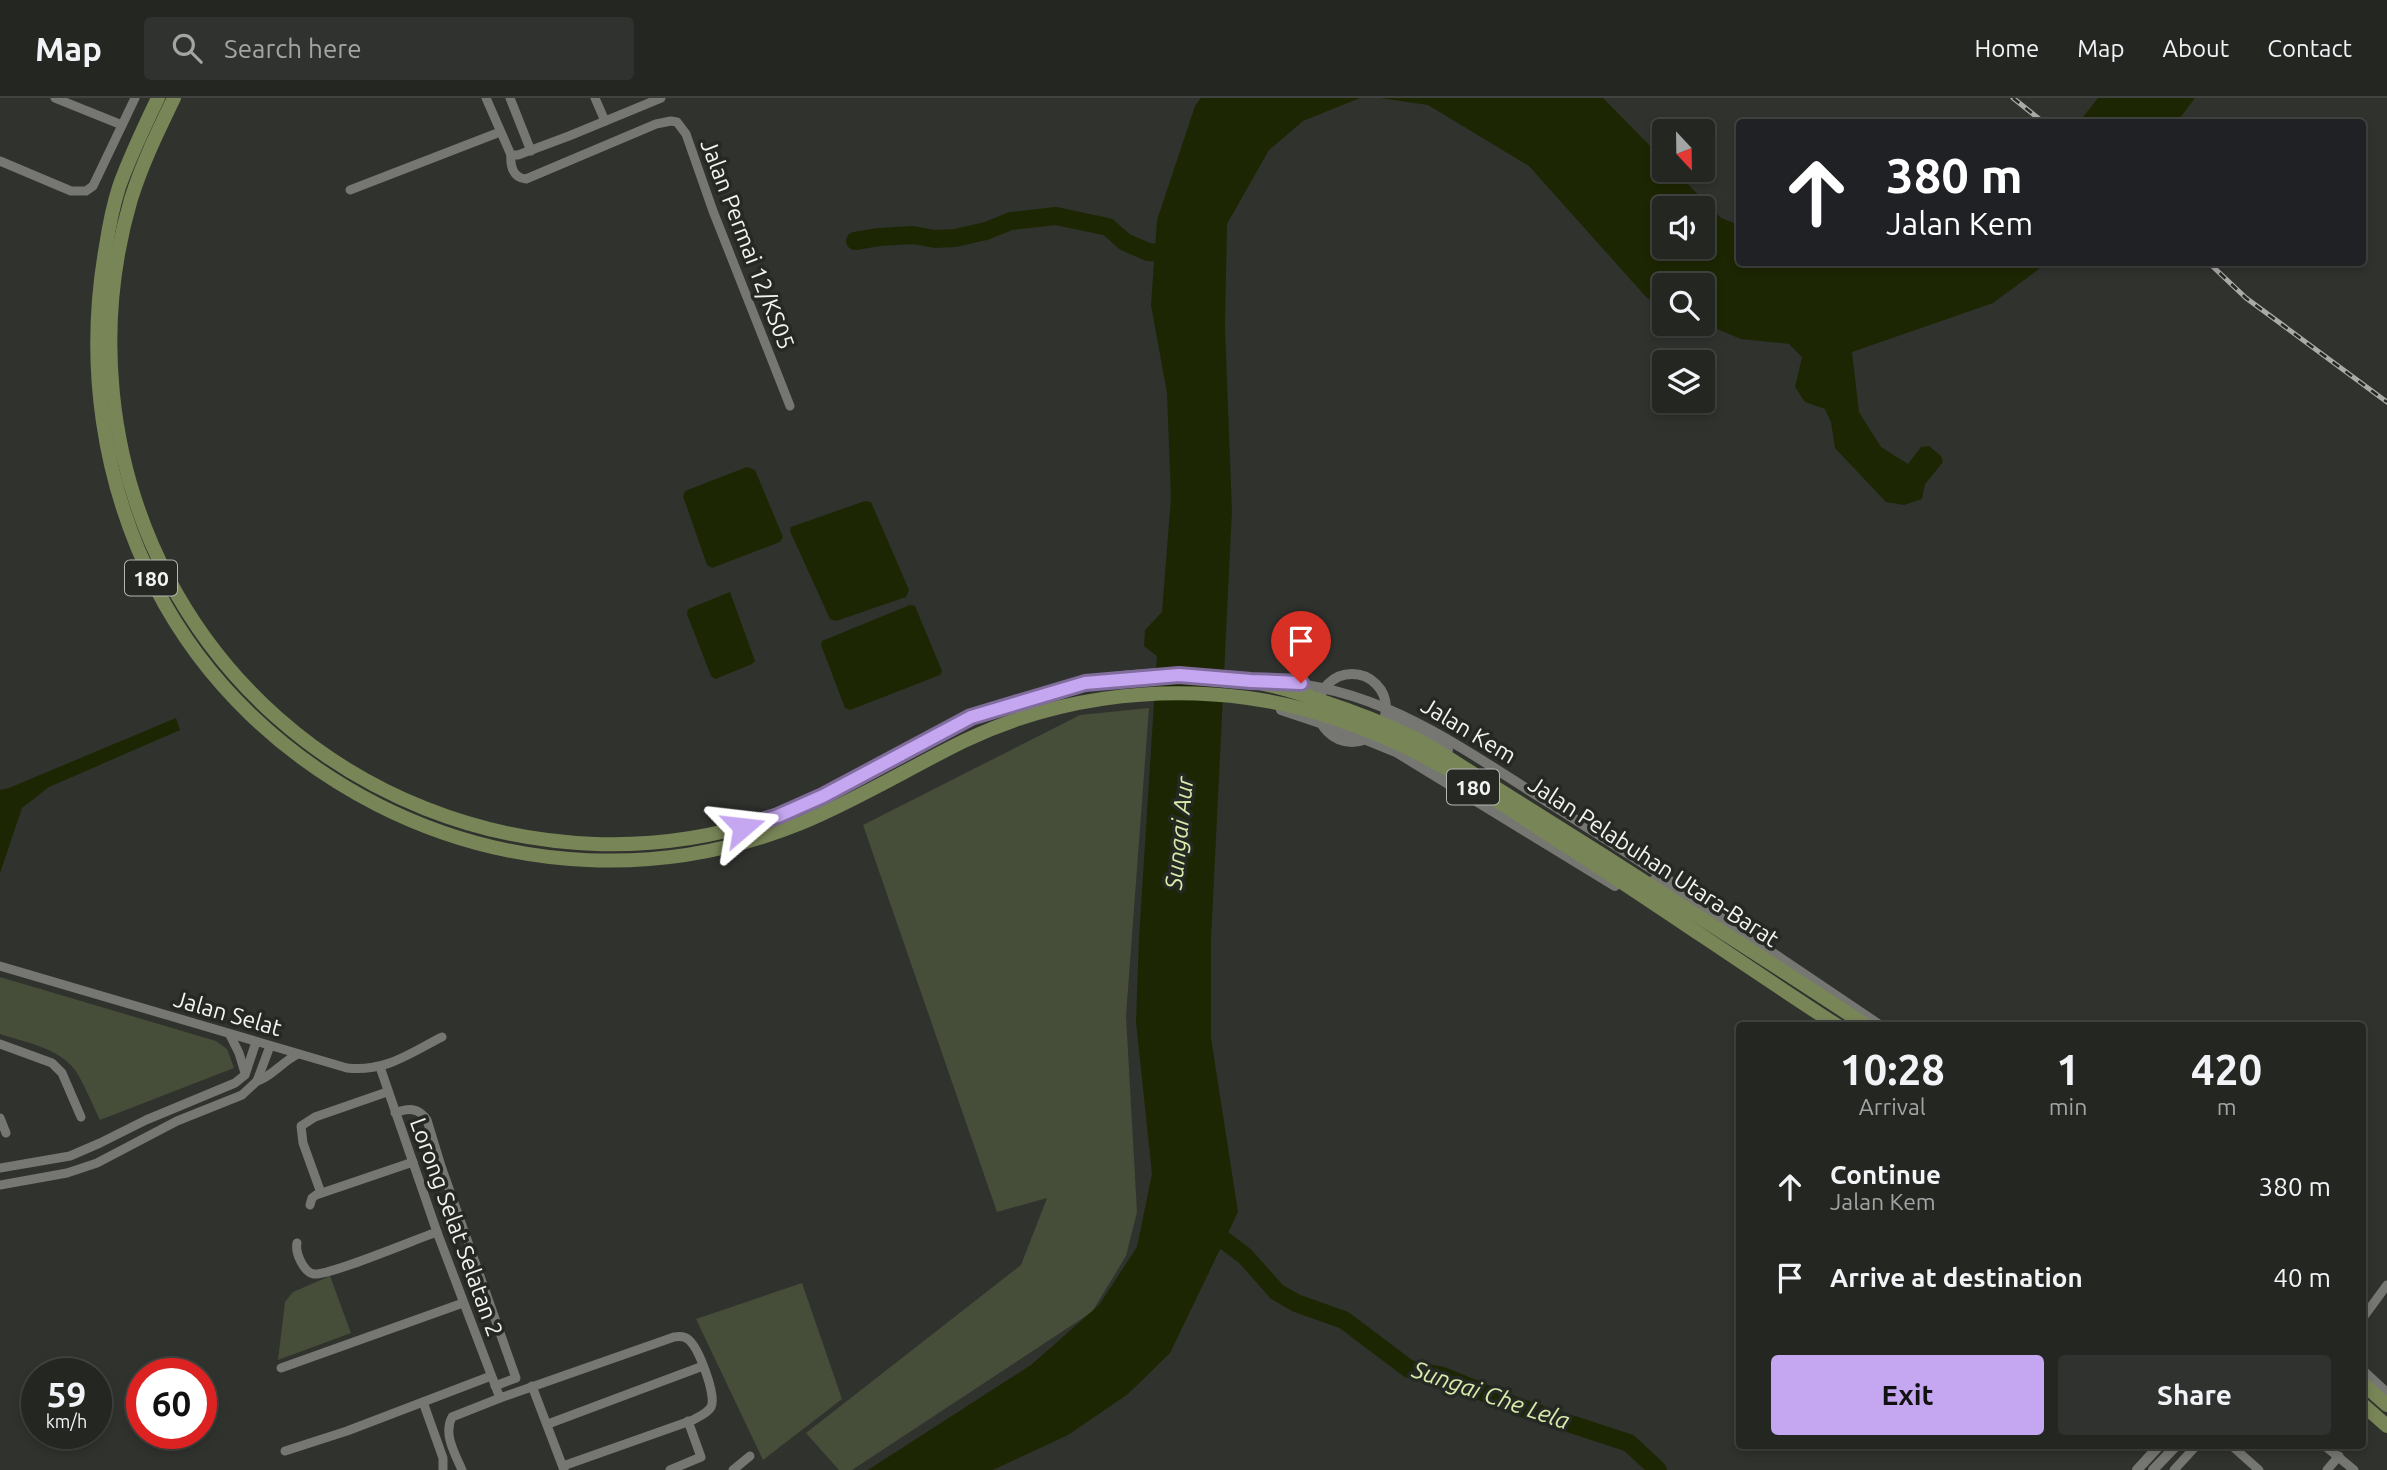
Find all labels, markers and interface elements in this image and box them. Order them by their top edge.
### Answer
search box [144,17,634,80]
icon: search [168,29,206,67]
text: Map [35,30,102,67]
text: Search here [224,34,362,63]
text: Home [1974,35,2039,62]
text: Map [2077,35,2124,62]
text: About [2162,35,2229,62]
text: Contact [2267,35,2352,62]
north arrow [1652,119,1715,182]
map controls [1652,119,1715,413]
street label: Jalan Permai 12/KS05 [696,135,800,353]
icon: ahead [1771,147,1862,238]
text: 380 m [1886,147,2023,202]
button: sound [1652,196,1715,259]
text: Jalan Kem [1886,205,2033,241]
button: search [1652,273,1715,336]
button: layers [1652,350,1715,413]
road number: 180 [125,560,177,596]
pin [1271,611,1331,683]
icon: arrive [1282,622,1320,660]
street label: Jalan Kem [1417,692,1521,768]
road number: 180 [1447,770,1499,804]
street label: Jalan Pelabuhan Utara-Barat [1524,771,1784,951]
water label: Sungai Aur [1160,774,1198,892]
position arrow [706,790,780,864]
street label: Jalan Selat [171,986,285,1040]
text: 10:28 [1840,1046,1945,1093]
text: 1 [2056,1046,2080,1093]
text: 420 [2191,1046,2262,1093]
text: Arrival [1859,1094,1926,1119]
text: min [2049,1094,2087,1119]
text: m [2217,1094,2237,1119]
street label: Lorong Selat Selatan 2 [406,1114,508,1340]
text: Continue [1830,1160,1941,1189]
icon: ahead [1771,1168,1809,1206]
text: 380 m [2259,1172,2331,1201]
text: Jalan Kem [1830,1189,1936,1214]
icon: arrive [1771,1259,1809,1297]
text: Arrive at destination [1830,1263,2083,1292]
text: 40 m [2273,1263,2331,1292]
water label: Sungai Che Lela [1408,1355,1573,1435]
button: Exit [1771,1355,2044,1435]
button: Share [2058,1355,2331,1435]
speed limit sign: 60 [126,1358,217,1449]
text: 59 [47,1374,86,1414]
text: km/h [46,1411,87,1431]

